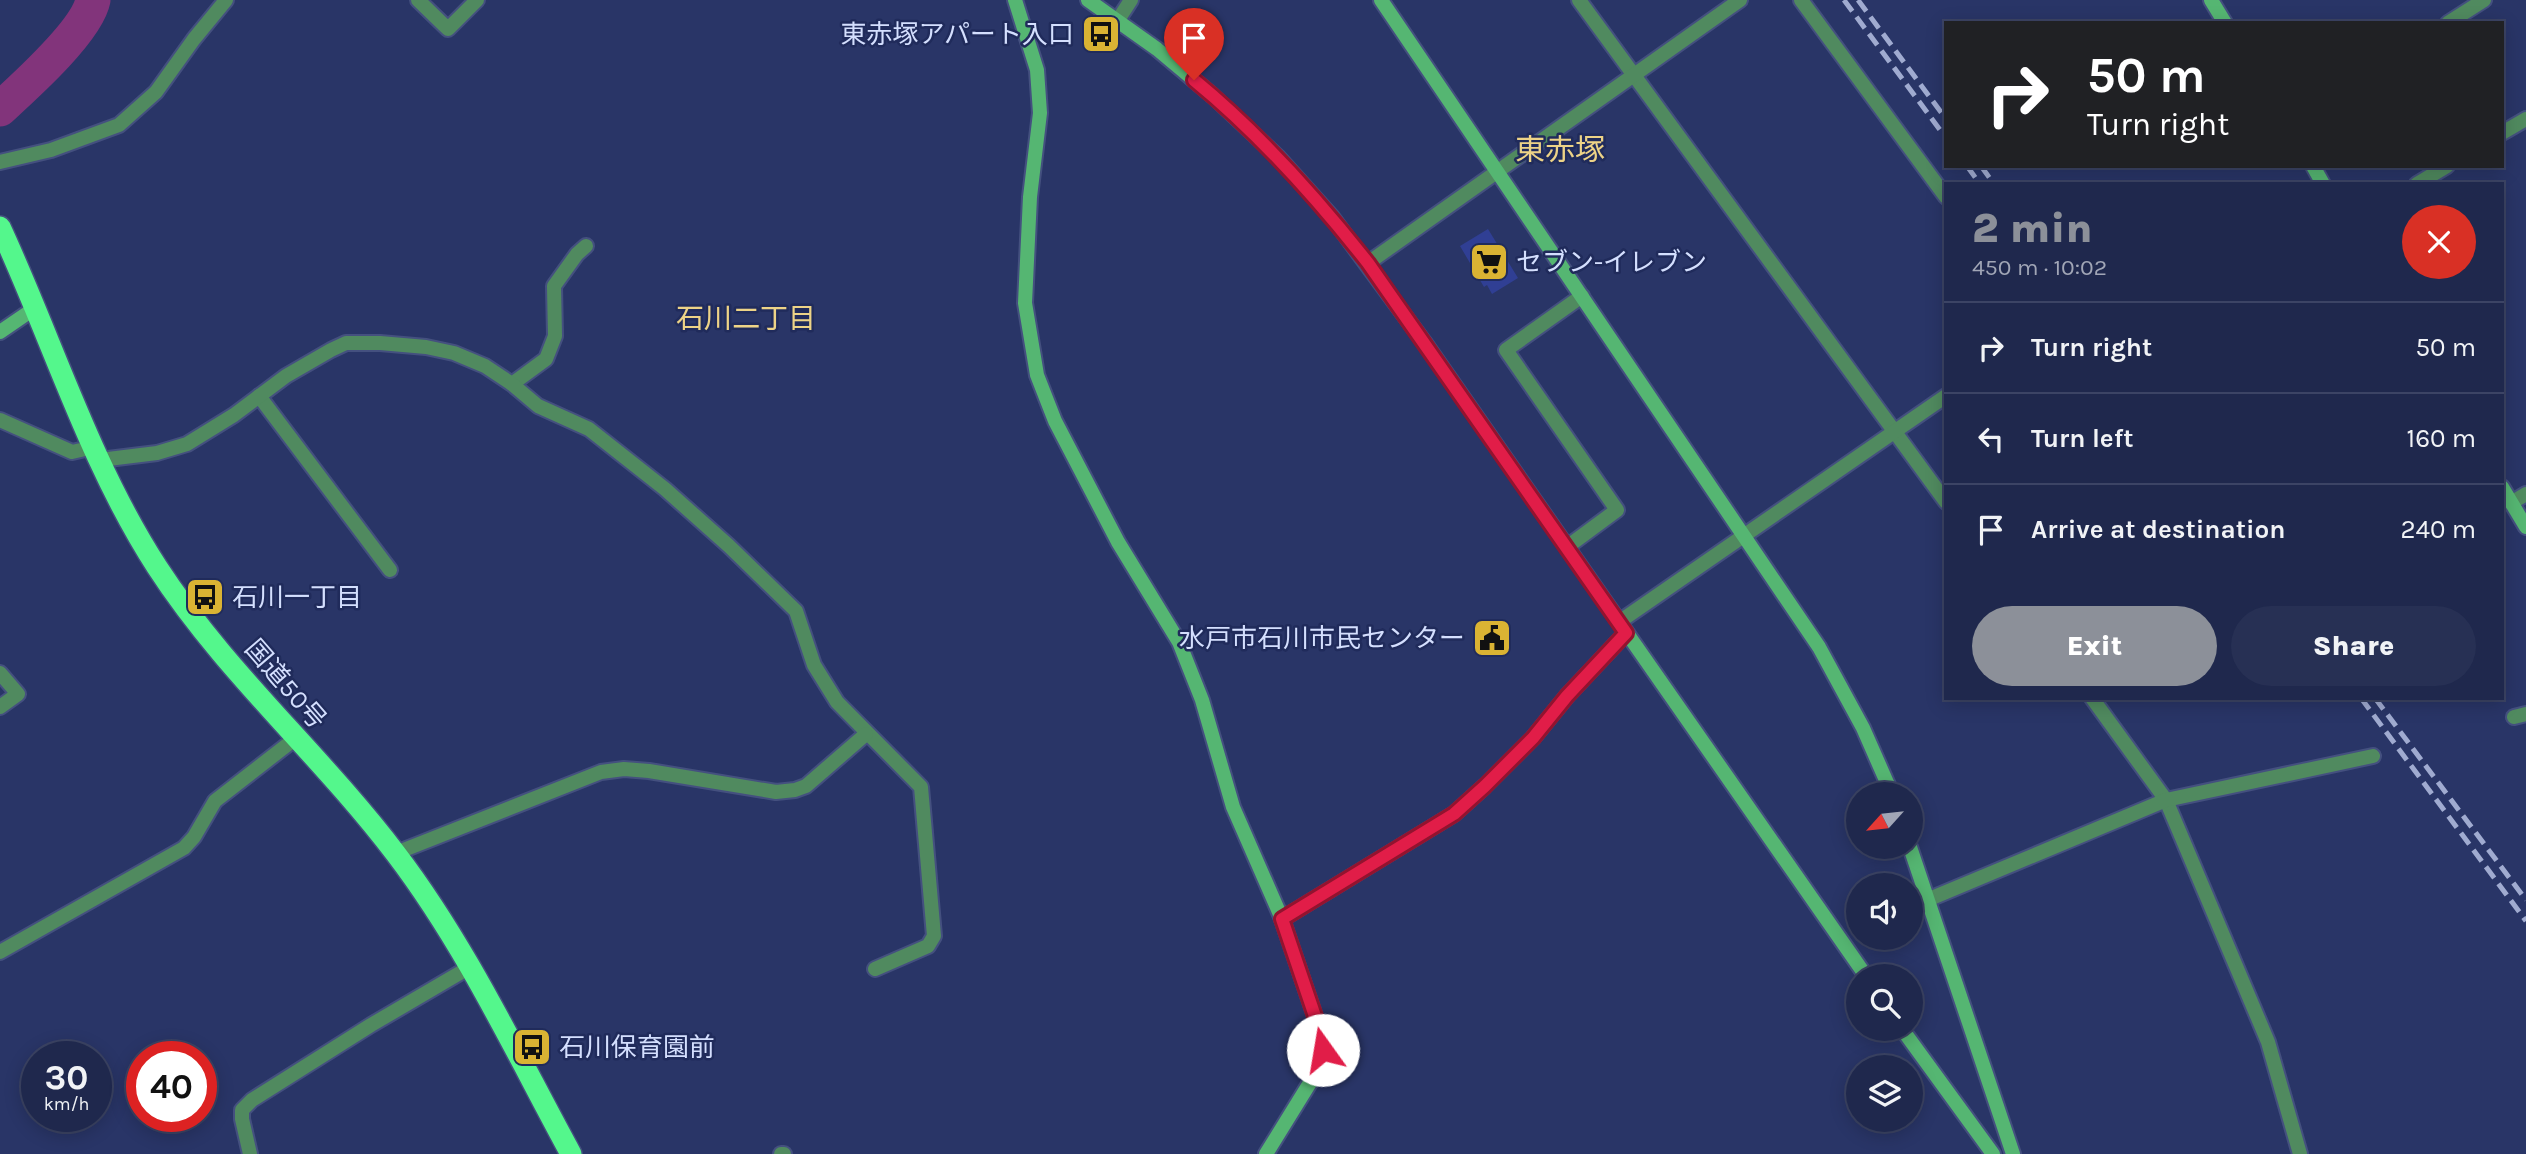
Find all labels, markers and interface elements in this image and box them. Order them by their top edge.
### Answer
pin [1164,8,1224,80]
bus stop icon: 東赤塚アパート入口 [1080,13,1122,55]
place label: 東赤塚アパート入口 [841,19,1074,50]
icon: arrive [1175,19,1213,57]
text: 50 m [2087,47,2205,104]
icon: right [1972,49,2063,140]
text: Turn right [2087,106,2229,143]
district label: 東赤塚 [1515,132,1605,168]
text: 2 min [1972,203,2092,253]
button: close [2402,205,2476,279]
supermarket icon: セブン-イレブン [1468,241,1510,283]
place label: セブン-イレブン [1516,247,1707,278]
text: 450 m · 10:02 [1972,254,2107,281]
district label: 石川二丁目 [676,302,816,335]
icon: right [1972,329,2010,367]
text: Turn right [2031,332,2152,363]
text: 50 m [2415,332,2476,363]
icon: left [1972,420,2010,458]
text: Turn left [2031,423,2133,454]
text: 160 m [2407,423,2476,454]
icon: arrive [1972,511,2010,549]
text: Arrive at destination [2031,514,2285,545]
text: 240 m [2400,514,2476,545]
bus stop icon: 石川一丁目 [184,576,226,618]
place label: 石川一丁目 [232,582,362,613]
button: Exit [1972,606,2217,686]
button: Share [2231,606,2476,686]
public building icon: 水戸市石川市民センター [1471,617,1513,659]
place label: 水戸市石川市民センター [1179,623,1465,654]
street label: 国道50号 [238,633,333,735]
north arrow [1846,782,1923,859]
map controls [1846,782,1923,1132]
button: sound [1846,873,1923,950]
button: search [1846,964,1923,1041]
position arrow [1286,1013,1360,1087]
bus stop icon: 石川保育園前 [511,1026,553,1068]
place label: 石川保育園前 [559,1032,715,1063]
speed limit sign: 40 [126,1041,217,1132]
button: layers [1846,1055,1923,1132]
text: 30 [45,1057,88,1098]
text: km/h [44,1093,89,1115]

